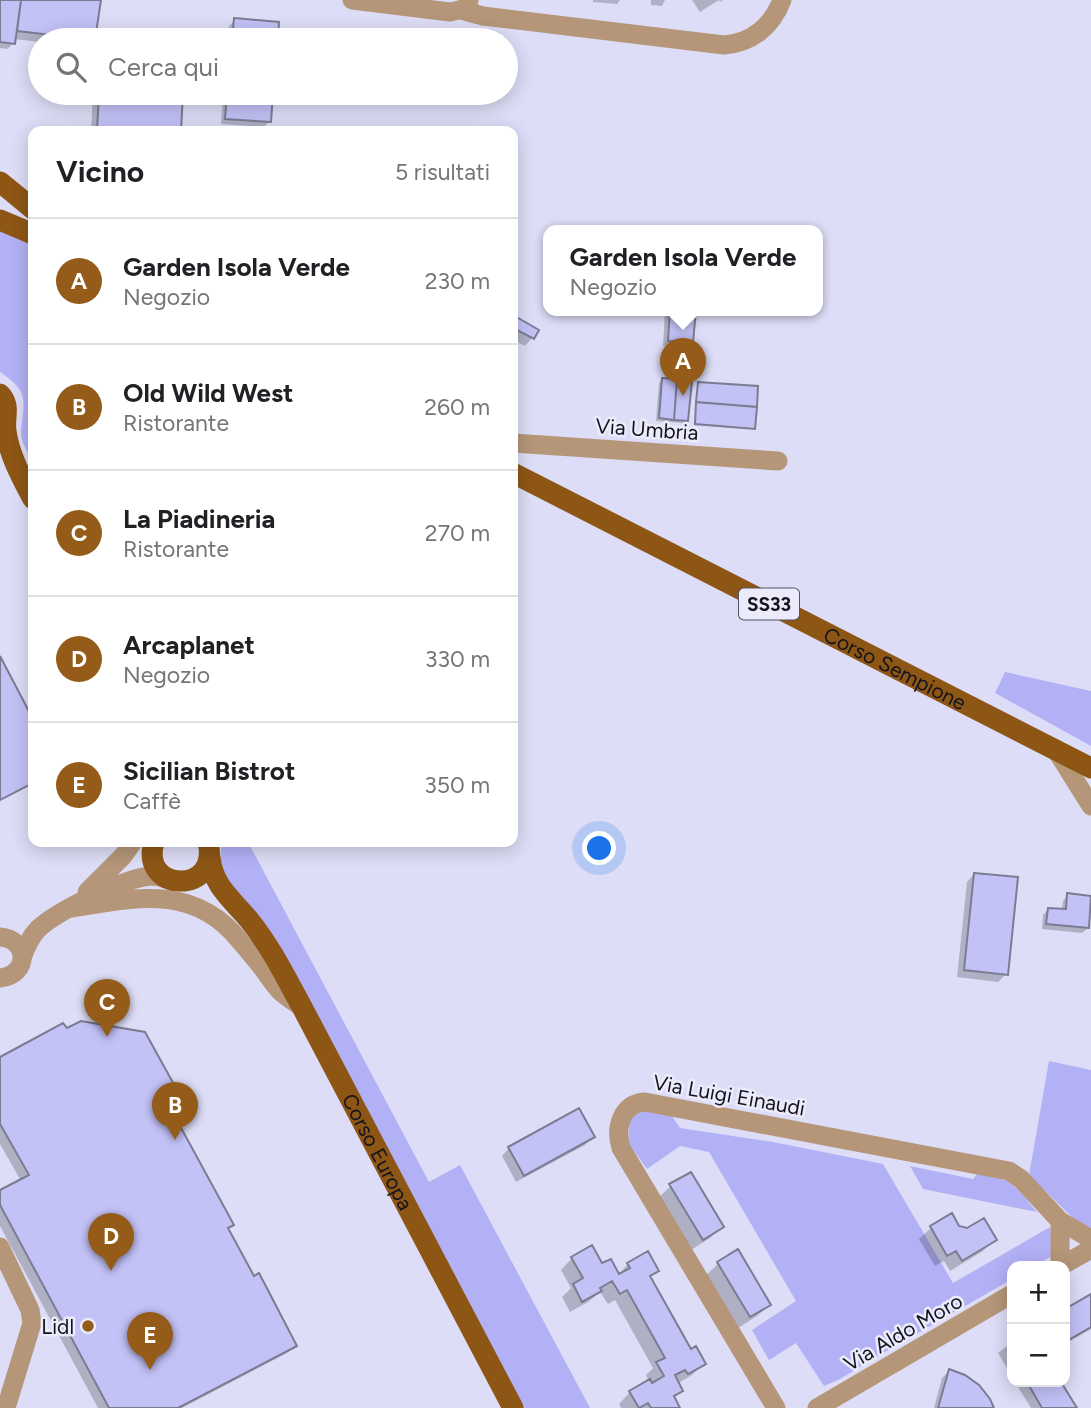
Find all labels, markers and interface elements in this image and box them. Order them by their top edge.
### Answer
search box [28,28,518,105]
icon: search [52,48,90,86]
text: Cerca qui [108,51,219,83]
text: Vicino [56,153,144,190]
text: 5 risultati [395,158,490,186]
popup [543,225,823,316]
text: Garden Isola Verde [570,241,796,273]
text: Garden Isola Verde [123,251,350,283]
text: A [71,267,87,295]
text: 230 m [425,267,490,295]
text: Negozio [570,273,657,301]
text: Negozio [123,283,210,311]
pin: A [660,338,706,396]
text: Old Wild West [123,377,293,409]
text: B [72,393,86,421]
text: 260 m [424,393,490,421]
text: Ristorante [123,409,229,437]
street label: Via Umbria [595,413,699,445]
text: La Piadineria [123,503,275,535]
text: C [71,519,87,547]
text: 270 m [425,519,490,547]
text: Ristorante [123,535,229,563]
road number: SS33 [739,589,799,620]
street label: Corso Sempione [820,621,971,715]
text: Arcaplanet [123,629,255,661]
text: D [71,645,87,673]
text: 330 m [425,645,490,673]
text: Negozio [123,661,210,689]
text: Sicilian Bistrot [123,755,295,787]
text: E [72,771,86,799]
text: 350 m [424,771,490,799]
text: Caffè [123,787,181,815]
your location [582,831,616,865]
pin: C [84,979,130,1037]
street label: Via Luigi Einaudi [651,1069,807,1121]
pin: B [152,1082,198,1140]
street label: Corso Europa [337,1089,419,1214]
pin: D [88,1213,134,1271]
map controls [1007,1261,1070,1387]
button: + [1007,1261,1070,1324]
street label: Via Aldo Moro [839,1288,967,1376]
pin: E [127,1312,173,1370]
place label: Lidl [41,1314,74,1339]
marker: Lidl [80,1318,96,1334]
button: − [1007,1324,1070,1387]

